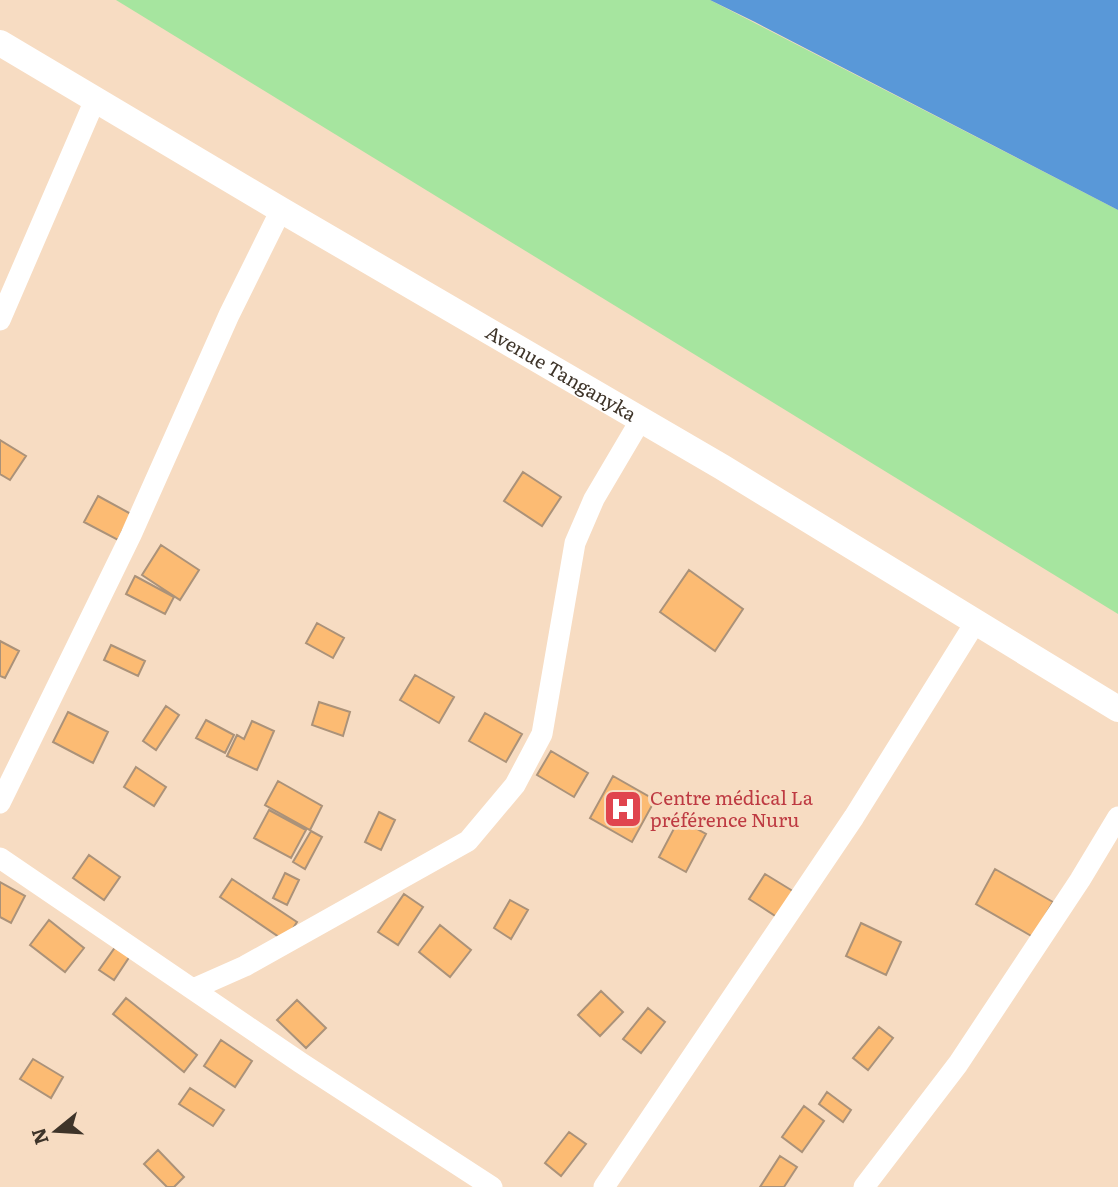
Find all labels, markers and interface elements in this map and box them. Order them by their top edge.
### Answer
street label: Avenue Tanganyka [481,317,643,428]
place label: Centre médical La préférence Nuru [650,783,814,833]
hospital icon: Centre médical La préférence Nuru [602,788,644,830]
north arrow [21,1096,91,1166]
text: N [23,1125,55,1148]

